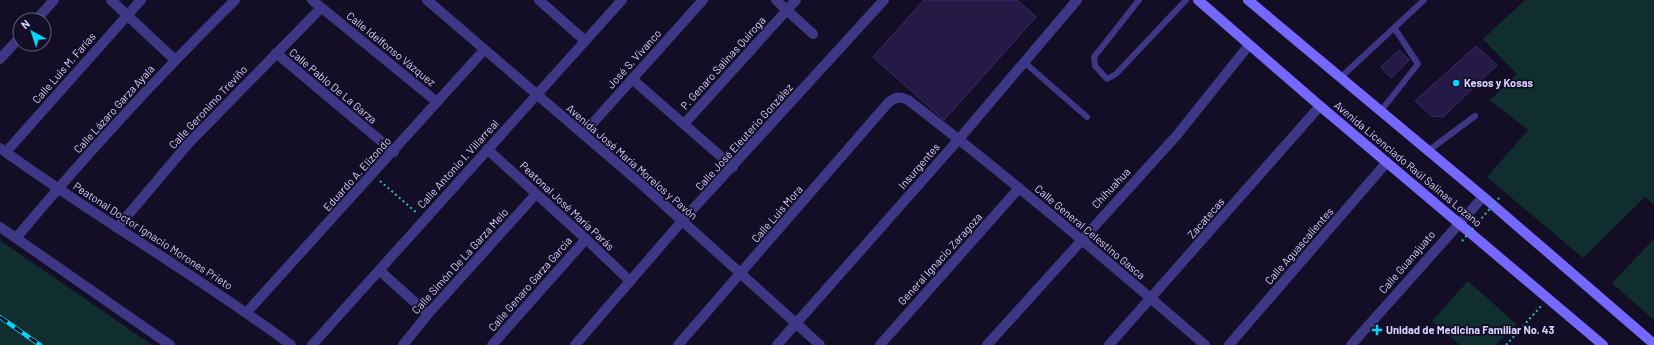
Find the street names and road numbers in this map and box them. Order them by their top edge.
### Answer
street label: Calle Idelfonso Vázquez [344,9,438,89]
street label: P. Genaro Salinas Quiroga [677,14,768,112]
street label: José S. Vivanco [604,27,663,91]
street label: Calle Luis M. Farías [29,30,98,106]
street label: Calle Pablo De La Garza [287,45,380,126]
street label: Calle Lázaro Garza Ayala [71,62,157,155]
street label: Calle Geronimo Treviño [166,62,250,151]
street label: Calle José Eleuterio González [692,81,795,193]
street label: Avenida Licenciado Raúl Salinas Lozano [1332,98,1485,229]
street label: Avenida José María Morelos y Pavón [564,101,700,222]
street label: Calle Antonio I. Villarreal [414,117,501,211]
street label: Eduardo A. Elizondo [320,134,393,213]
street label: Insurgentes [895,140,942,191]
street label: Peatonal José María Parás [518,159,617,253]
street label: Chihuahua [1089,165,1133,210]
street label: Peatonal Doctor Ignacio Morones Prieto [71,179,235,292]
street label: Calle General Celestino Gasca [1033,182,1148,282]
street label: Calle Luis Mora [748,183,805,245]
street label: Zacatecas [1185,195,1227,241]
street label: Calle Aguascalientes [1262,204,1336,287]
street label: Calle Simón De La Garza Melo [409,205,511,316]
street label: General Ignacio Zaragoza [895,210,984,307]
street label: Calle Guanajuato [1376,228,1437,296]
street label: Calle Genaro Garza García [485,234,574,333]

